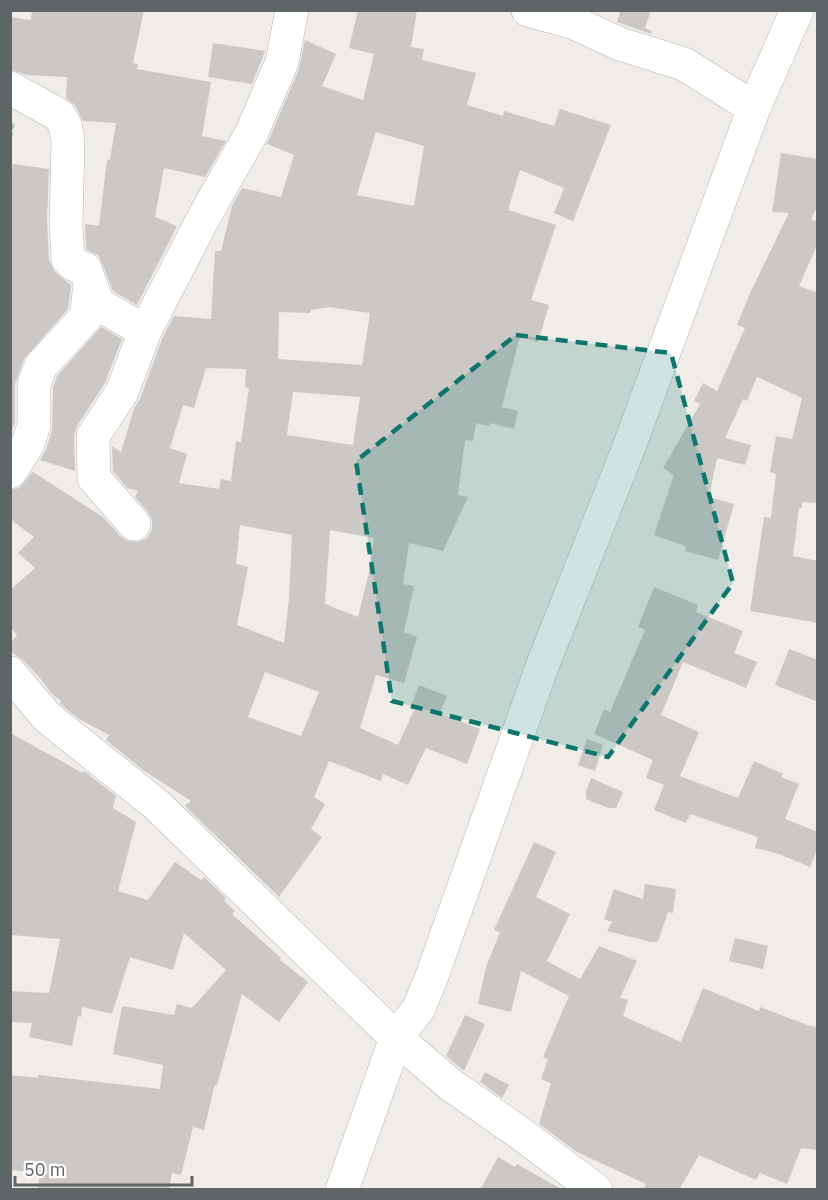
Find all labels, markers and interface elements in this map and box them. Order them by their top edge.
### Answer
scale bar [15,1149,192,1187]
text: 50 m [24,1158,66,1181]

